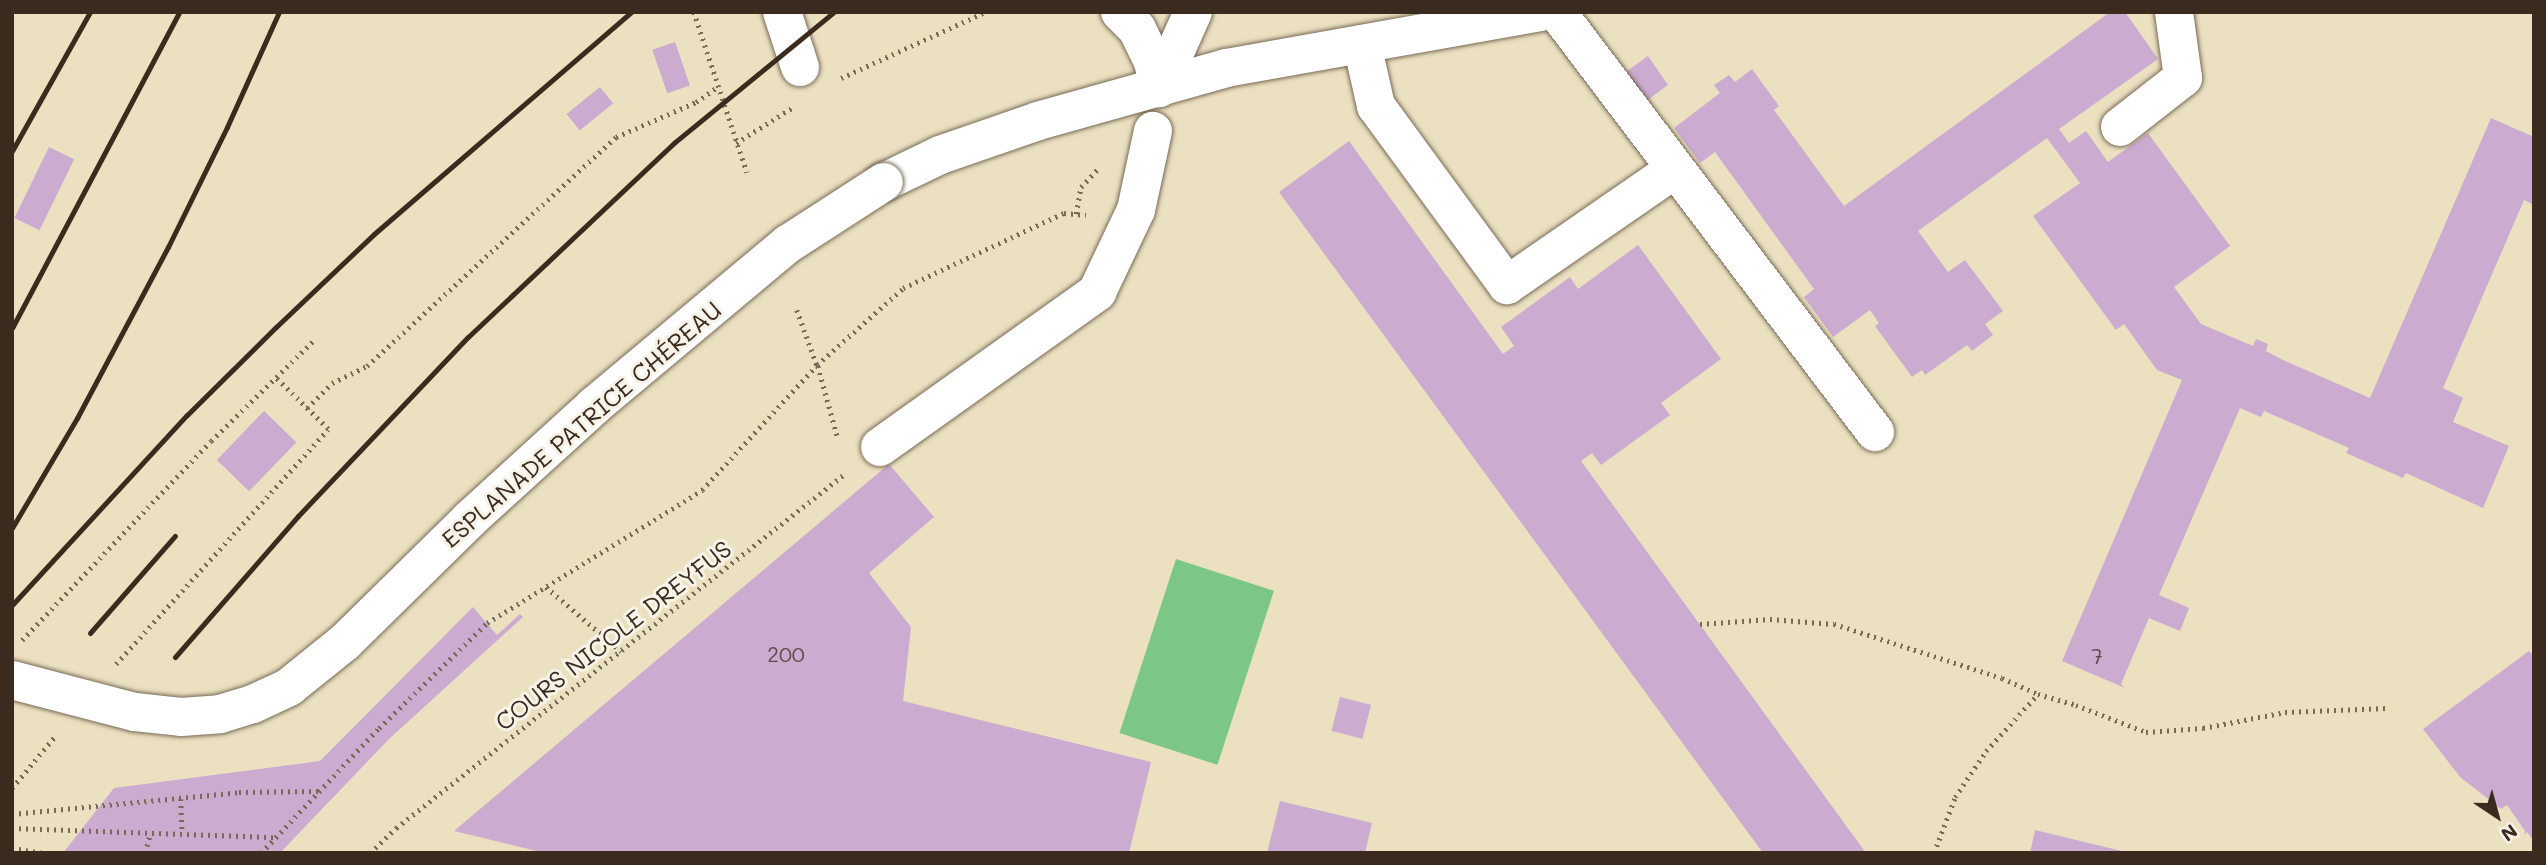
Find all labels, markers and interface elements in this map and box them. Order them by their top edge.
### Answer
street label: ESPLANADE PATRICE CHÉREAU [436,295,726,553]
street label: COURS NICOLE DREYFUS [489,534,737,736]
house number: 200 [767,641,805,667]
house number: 7 [2091,643,2103,669]
north arrow [2462,781,2532,851]
text: N [2496,819,2523,848]

